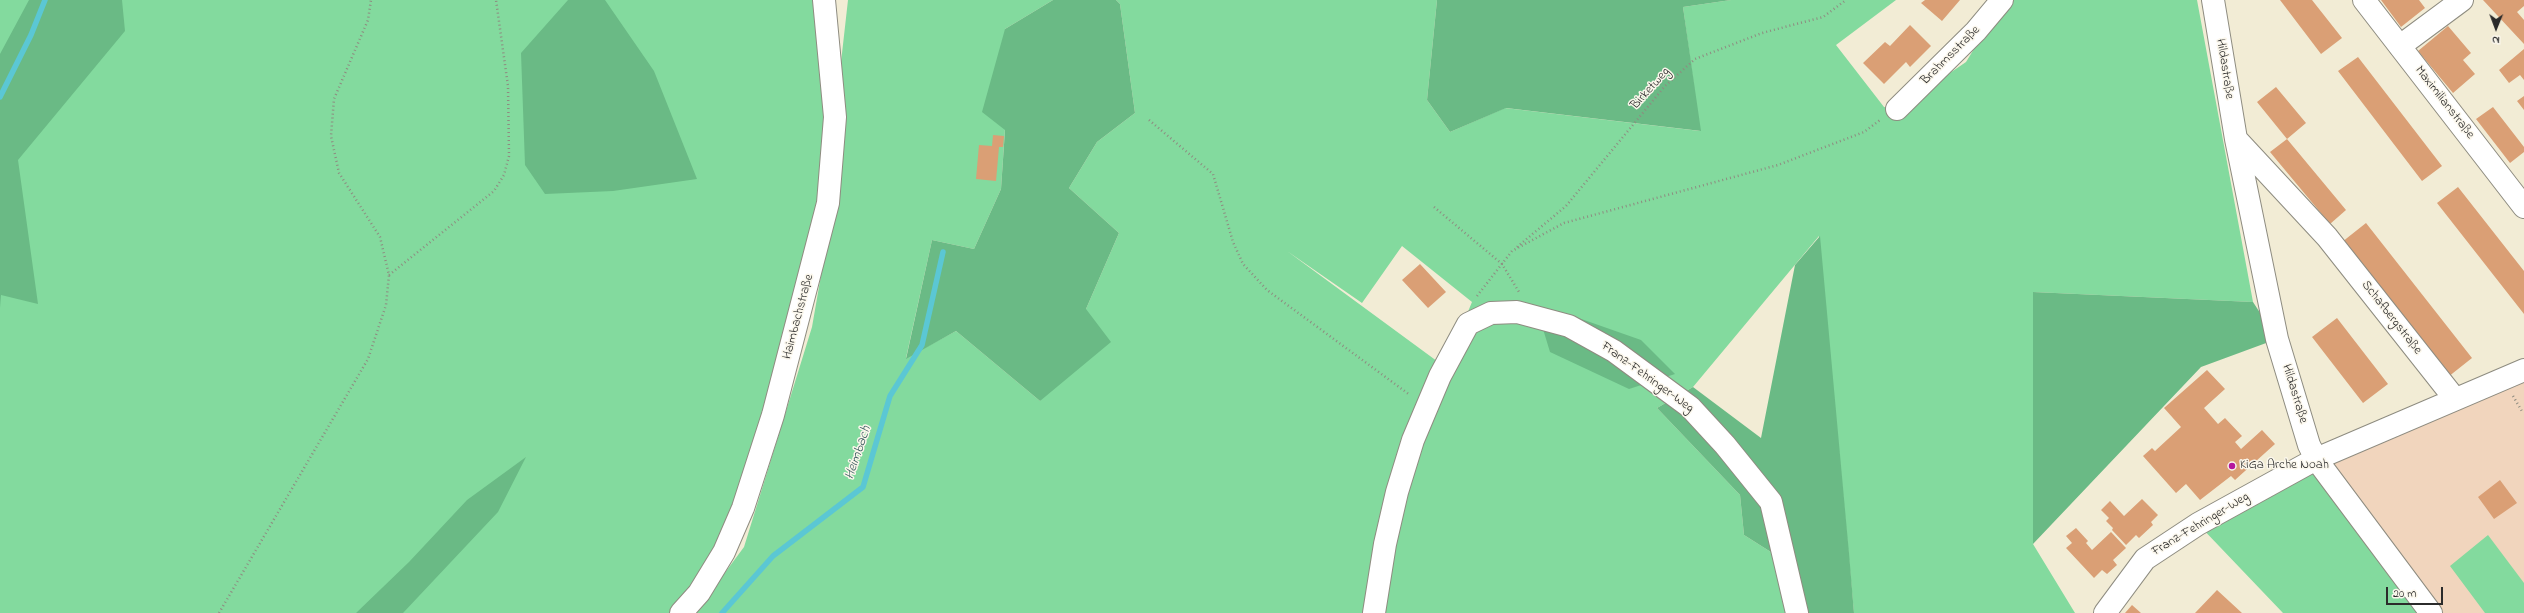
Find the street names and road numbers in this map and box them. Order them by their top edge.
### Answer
street label: Brahmsstraße [1918,23,1984,89]
street label: Hildastraße [2212,38,2236,100]
street label: Maximilianstraße [2411,63,2477,143]
street label: Birketweg [1628,65,1674,113]
street label: Haimbachstraße [780,273,818,361]
street label: Schafbergstraße [2357,278,2425,358]
street label: Franz-Fehringer-Weg [1598,339,1696,417]
street label: Hildastraße [2278,363,2310,425]
street label: Franz-Fehringer-Weg [2150,490,2252,560]

